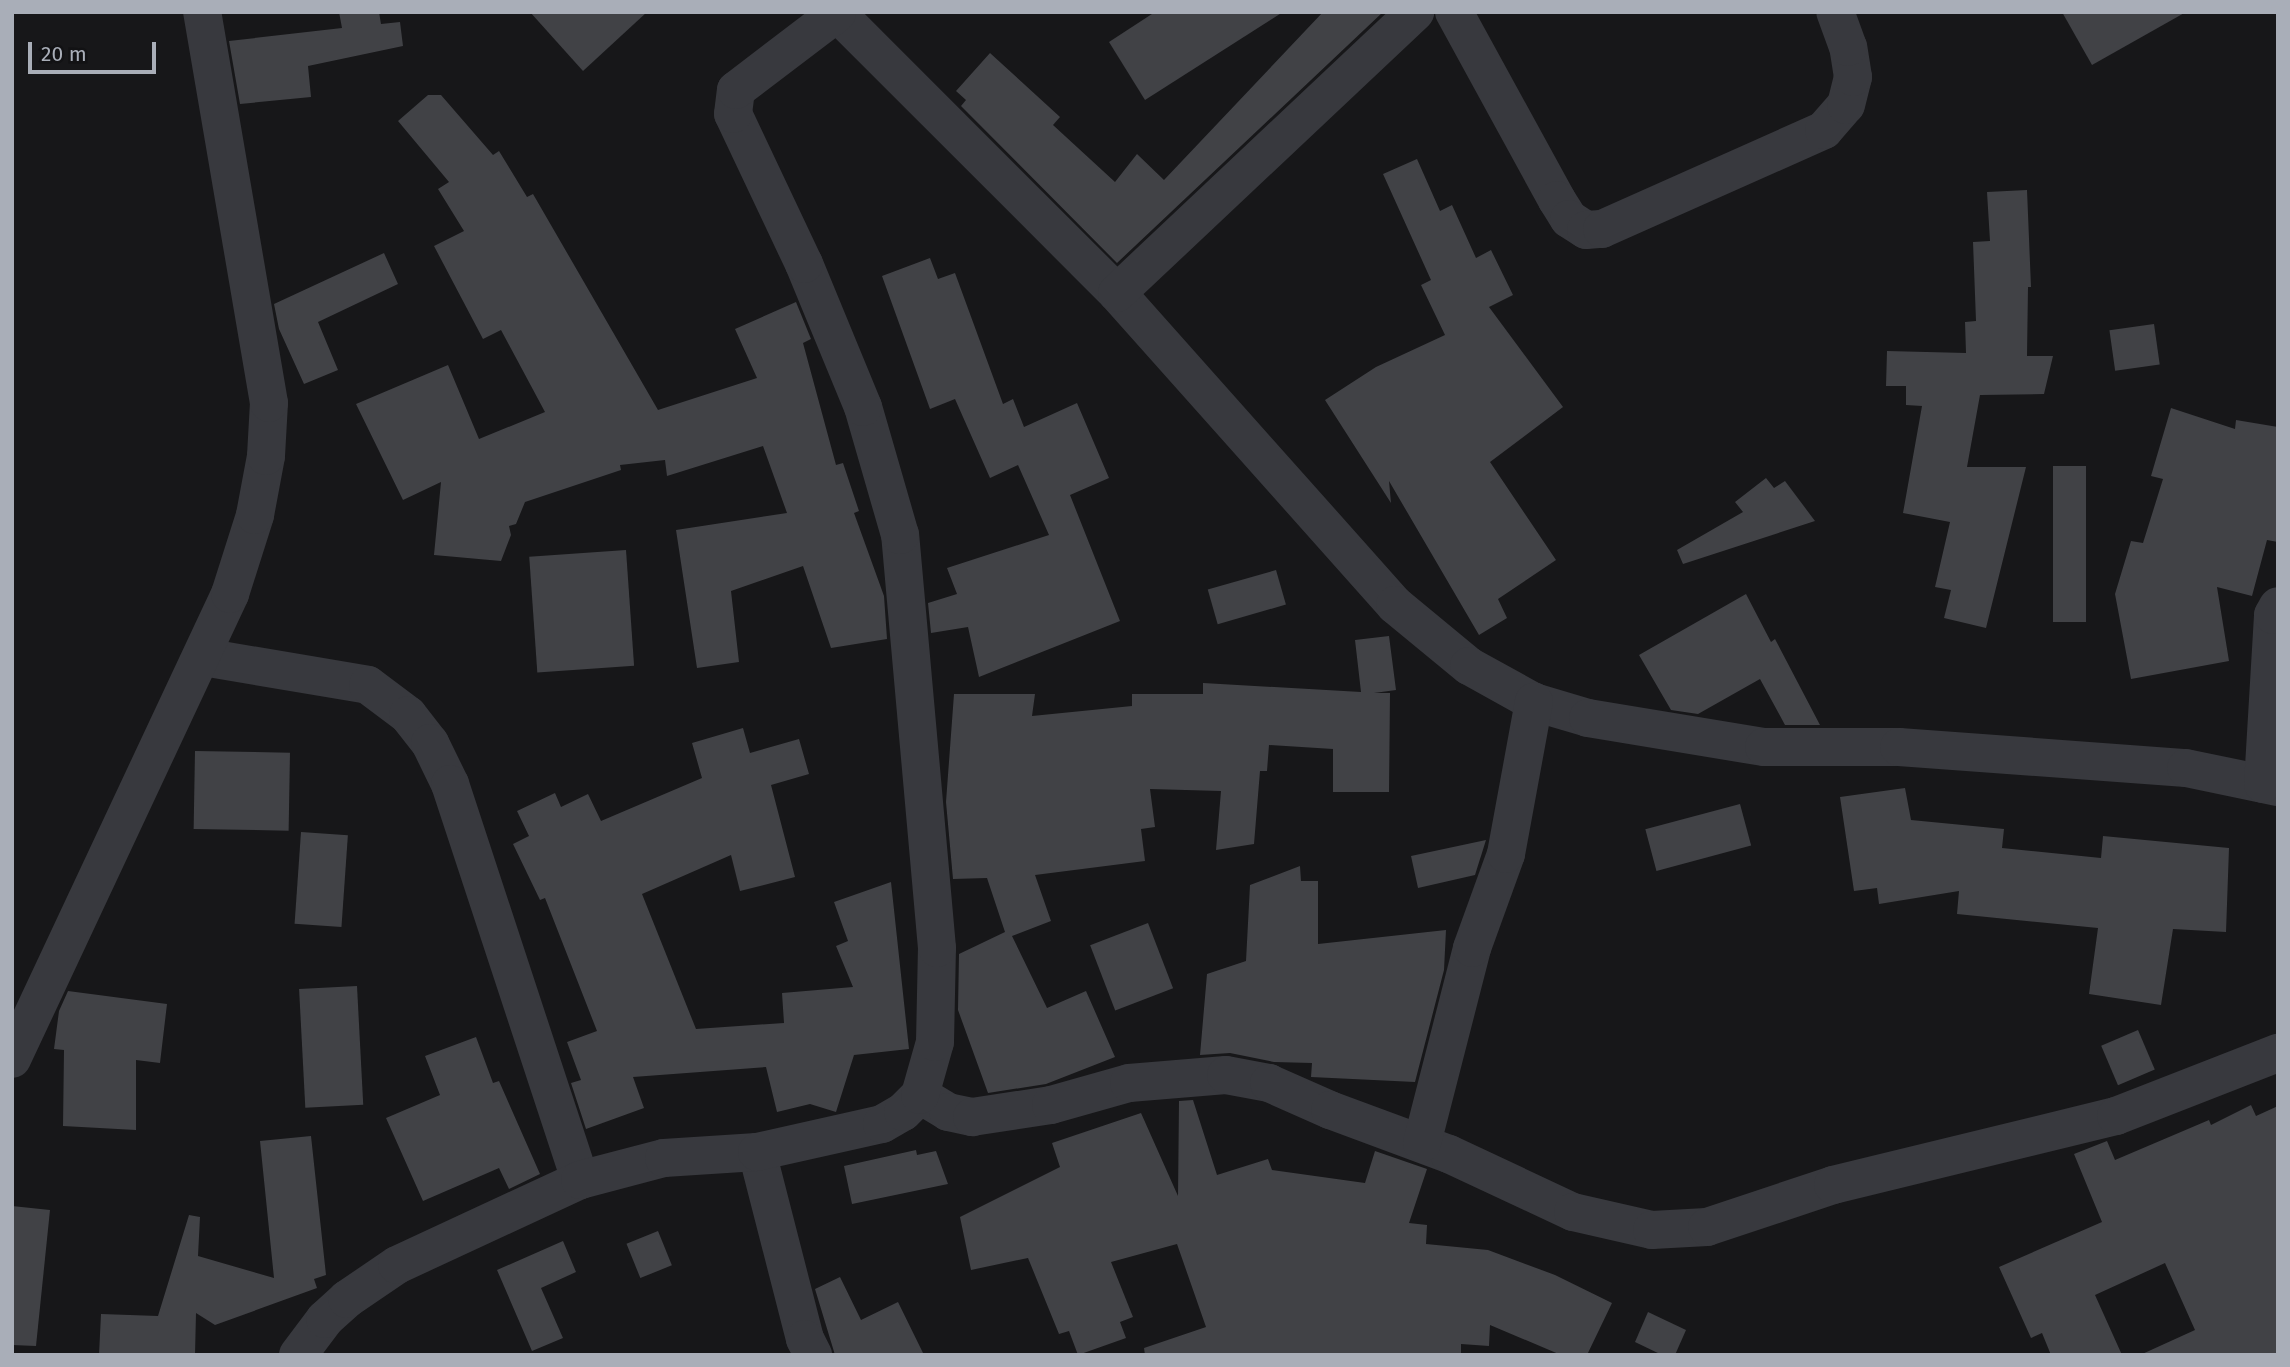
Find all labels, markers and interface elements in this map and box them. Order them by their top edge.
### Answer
scale bar [32,28,159,72]
text: 20 m [41,41,87,67]

